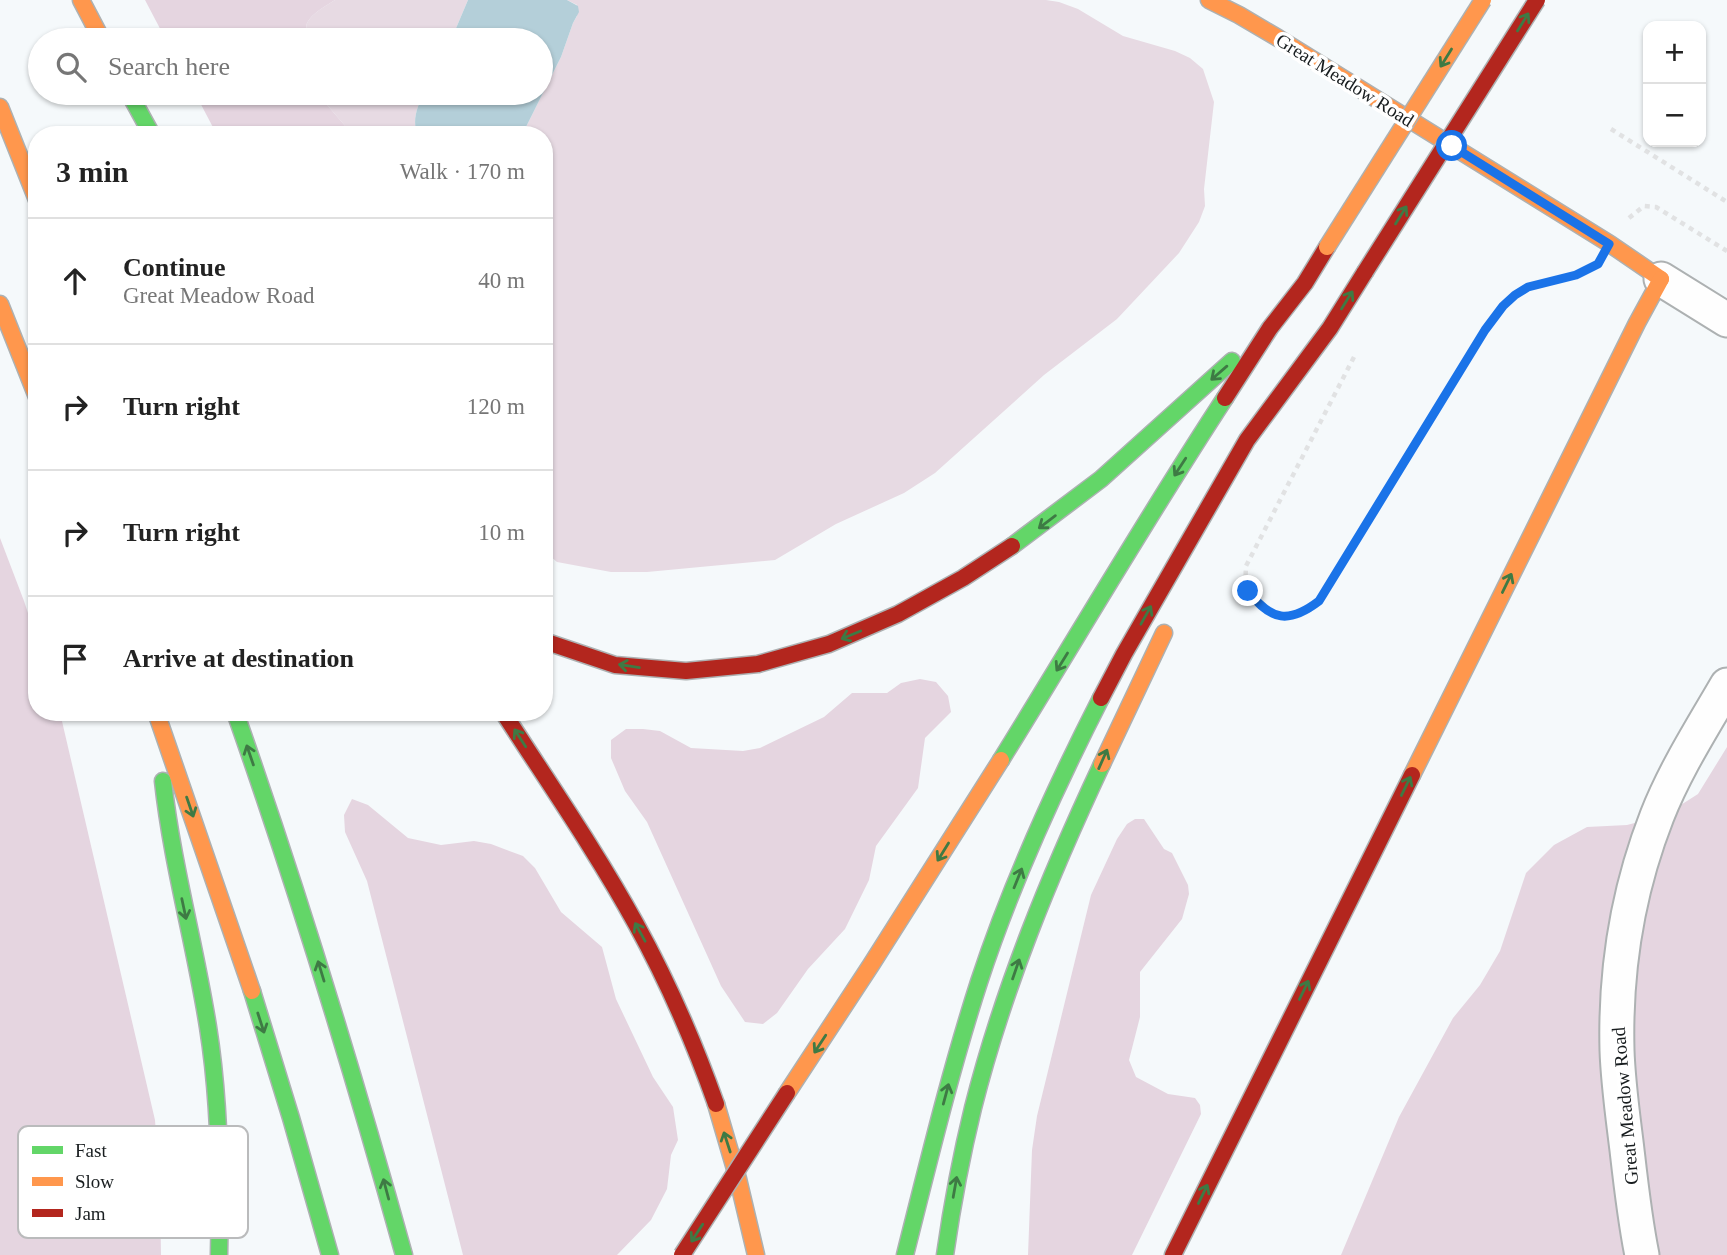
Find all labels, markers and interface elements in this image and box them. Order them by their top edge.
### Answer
one-way arrow [1516,13,1530,33]
map controls [1643,21,1706,147]
button: + [1643,21,1706,84]
search box [28,28,553,105]
street label: Great Meadow Road [1272,29,1418,131]
one-way arrow [1439,47,1453,67]
icon: search [52,48,90,86]
text: Search here [108,52,230,81]
button: − [1643,84,1706,147]
route start [1436,130,1467,161]
text: 3 min [56,155,129,188]
text: Walk · 170 m [400,159,525,184]
one-way arrow [1395,205,1409,225]
text: Continue [123,253,226,282]
icon: ahead [56,262,94,300]
text: 40 m [478,268,525,293]
text: Great Meadow Road [123,283,315,308]
one-way arrow [1341,291,1355,311]
one-way arrow [1210,365,1228,381]
icon: right [56,388,94,426]
text: Turn right [123,392,240,421]
text: 120 m [467,394,525,419]
one-way arrow [1172,457,1187,476]
icon: right [56,514,94,552]
one-way arrow [1038,514,1057,529]
text: Turn right [123,518,240,547]
text: 10 m [478,520,525,545]
one-way arrow [1501,573,1515,594]
route end [1232,575,1263,606]
one-way arrow [1139,606,1153,626]
one-way arrow [841,630,862,643]
icon: arrive [56,640,94,678]
text: Arrive at destination [123,644,354,673]
one-way arrow [1055,651,1069,671]
one-way arrow [618,659,641,672]
one-way arrow [513,729,527,749]
one-way arrow [243,745,255,767]
one-way arrow [1098,748,1111,769]
one-way arrow [1399,776,1413,797]
one-way arrow [185,796,197,818]
one-way arrow [936,842,950,862]
one-way arrow [1012,868,1025,890]
one-way arrow [178,897,192,920]
one-way arrow [633,922,647,942]
one-way arrow [1011,958,1023,980]
one-way arrow [314,960,327,982]
one-way arrow [1298,980,1312,1001]
one-way arrow [255,1012,268,1034]
street label: Great Meadow Road [1608,1026,1642,1186]
one-way arrow [812,1033,826,1053]
one-way arrow [940,1083,953,1106]
legend [18,1126,248,1238]
one-way arrow [720,1131,732,1153]
text: Fast [75,1140,107,1161]
text: Slow [75,1171,114,1192]
one-way arrow [949,1177,962,1199]
one-way arrow [379,1178,392,1200]
one-way arrow [1196,1184,1210,1205]
text: Jam [75,1203,106,1224]
one-way arrow [689,1223,704,1242]

